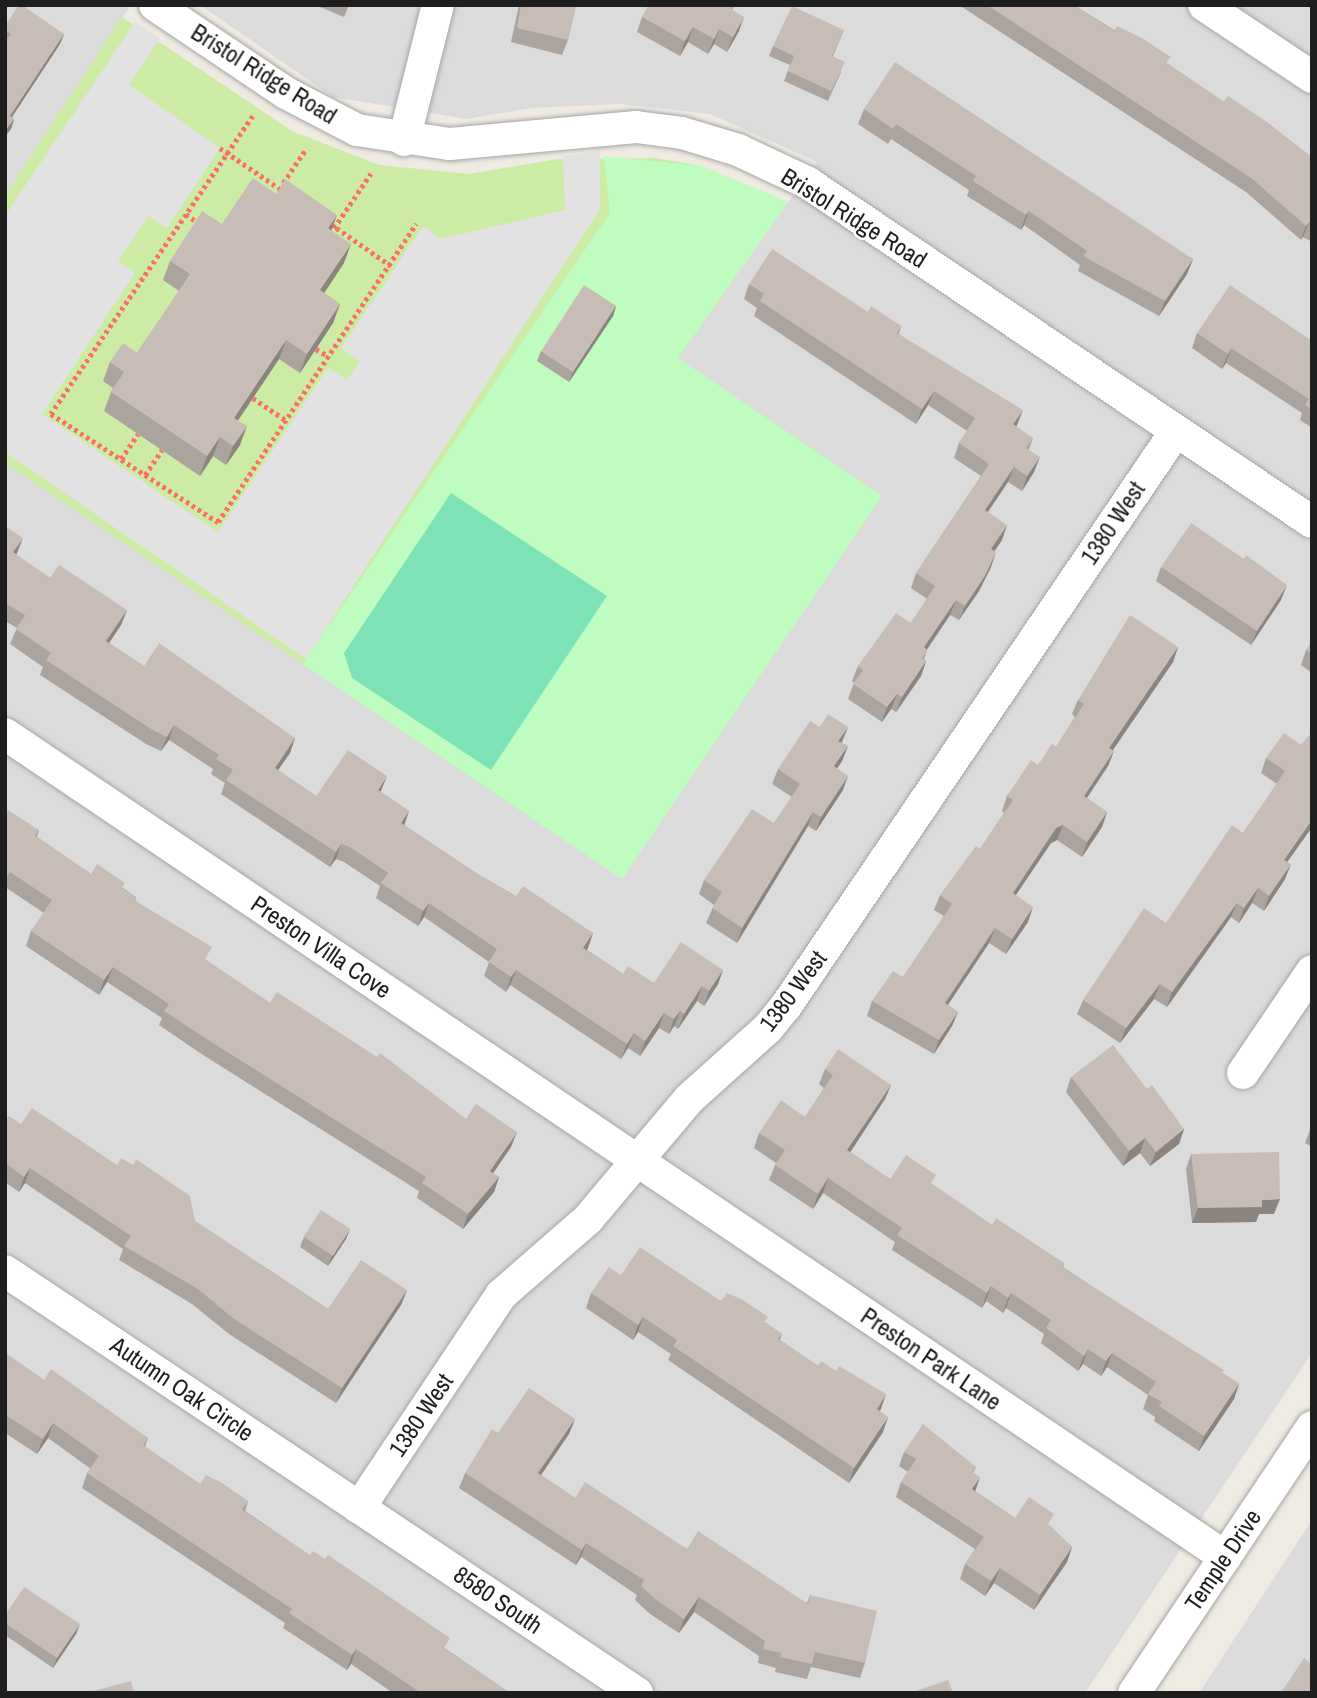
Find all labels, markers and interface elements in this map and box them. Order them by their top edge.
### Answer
street label: Bristol Ridge Road [186,18,342,130]
street label: Bristol Ridge Road [776,162,932,274]
street label: 1380 West [1075,476,1151,570]
street label: Preston Villa Cove [246,890,396,1004]
street label: 1380 West [753,945,833,1037]
street label: Preston Park Lane [855,1301,1007,1417]
street label: Autumn Oak Circle [105,1331,259,1447]
street label: 1380 West [383,1368,459,1462]
street label: Temple Drive [1179,1504,1267,1616]
street label: 8580 South [448,1560,548,1640]

